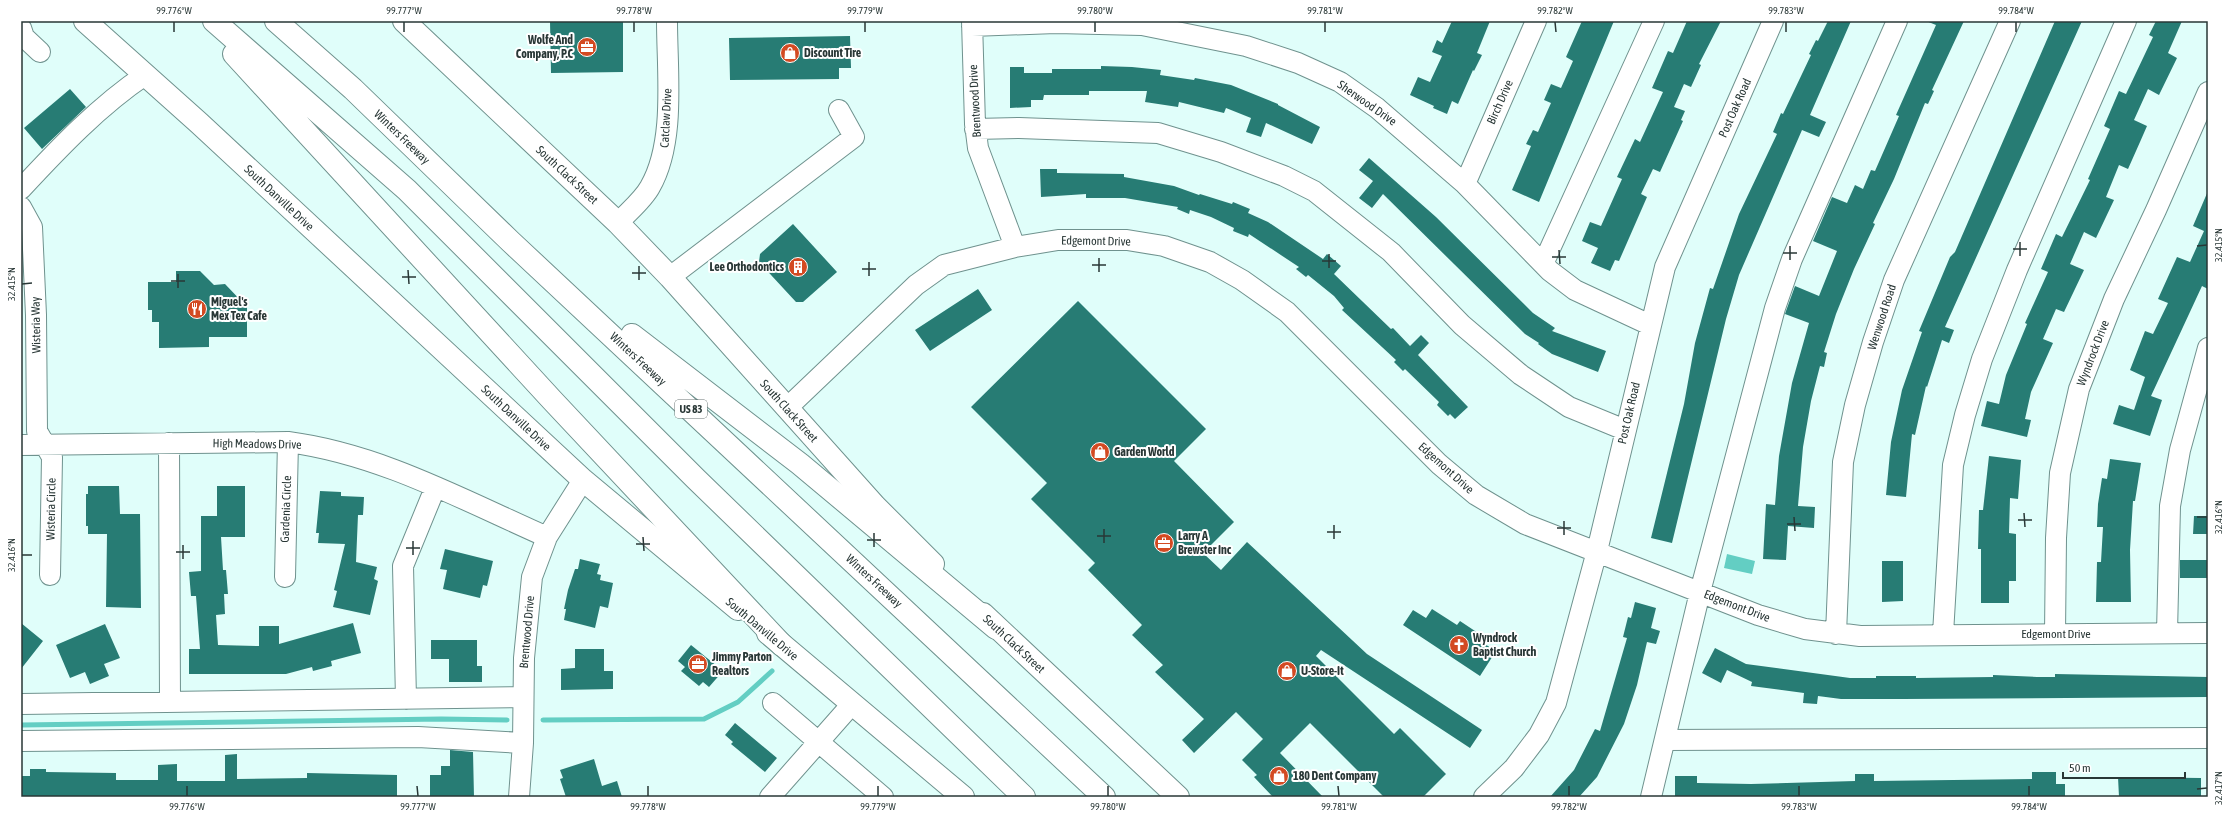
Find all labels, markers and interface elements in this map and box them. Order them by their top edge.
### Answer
text: 99.776°W [156,5,192,16]
text: 99.777°W [386,5,422,16]
text: 99.778°W [616,5,652,16]
text: 99.779°W [847,5,883,16]
text: 99.780°W [1077,5,1113,16]
text: 99.781°W [1307,5,1343,16]
text: 99.782°W [1537,5,1573,16]
text: 99.783°W [1768,5,1804,16]
text: 99.784°W [1998,5,2034,16]
place label: Wolfe And Company, P.C [516,33,574,61]
office icon: Wolfe And Company, P.C [576,36,598,58]
shop icon: Discount Tire [779,42,801,64]
place label: Discount Tire [804,46,862,60]
street label: Brentwood Drive [966,64,984,138]
street label: Post Oak Road [1716,76,1754,140]
street label: Sherwood Drive [1335,78,1399,128]
street label: Birch Drive [1484,78,1516,126]
street label: Catclaw Drive [657,88,675,148]
street label: Winters Freeway [371,107,433,167]
street label: South Clack Street [533,143,601,208]
street label: South Danville Drive [241,162,317,234]
text: 32.415°N [2213,228,2224,262]
street label: Edgemont Drive [1061,233,1131,249]
building icon: Lee Orthodontics [787,256,809,278]
place label: Lee Orthodontics [709,260,785,274]
text: 32.415°N [6,267,17,301]
street label: Wenwood Road [1865,282,1899,352]
place label: Miguel's Mex Tex Cafe [211,295,268,323]
street label: Wisteria Way [29,296,43,354]
restaurant icon: Miguel's Mex Tex Cafe [186,298,208,320]
street label: Wyndrock Drive [2074,318,2112,388]
street label: Winters Freeway [607,329,669,389]
street label: South Clack Street [757,377,821,446]
street label: Post Oak Road [1615,381,1643,445]
street label: South Danville Drive [478,382,554,454]
road number: US 83 [675,400,707,418]
street label: High Meadows Drive [212,436,302,452]
street label: Edgemont Drive [1415,439,1477,497]
shop icon: Garden World [1089,441,1111,463]
place label: Garden World [1114,445,1175,459]
street label: Gardenia Circle [278,475,294,543]
street label: Wisteria Circle [43,478,59,540]
text: 32.416°N [2213,500,2224,534]
place label: Larry A Brewster Inc [1178,529,1232,557]
office icon: Larry A Brewster Inc [1153,532,1175,554]
text: 32.416°N [6,538,17,572]
street label: Winters Freeway [843,551,905,611]
street label: Edgemont Drive [1702,587,1772,625]
street label: Brentwood Drive [517,595,537,669]
street label: South Danville Drive [723,595,801,663]
street label: South Clack Street [980,612,1048,677]
street label: Edgemont Drive [2021,627,2091,641]
place label: Wyndrock Baptist Church [1472,631,1537,659]
church icon: Wyndrock Baptist Church [1448,634,1470,656]
place label: Jimmy Parton Realtors [711,650,772,678]
office icon: Jimmy Parton Realtors [687,653,709,675]
shop icon: U-Store-It [1276,660,1298,682]
place label: U-Store-It [1301,664,1344,678]
scale bar [2063,754,2185,780]
text: 50 m [2069,761,2091,775]
shop icon: 180 Dent Company [1268,765,1290,787]
place label: 180 Dent Company [1293,769,1376,783]
text: 32.417°N [2213,771,2224,805]
text: 99.776°W [169,801,205,812]
text: 99.777°W [400,801,436,812]
text: 99.778°W [630,801,666,812]
text: 99.779°W [860,801,896,812]
text: 99.780°W [1090,801,1126,812]
text: 99.781°W [1321,801,1357,812]
text: 99.782°W [1551,801,1587,812]
text: 99.783°W [1781,801,1817,812]
text: 99.784°W [2011,801,2047,812]

